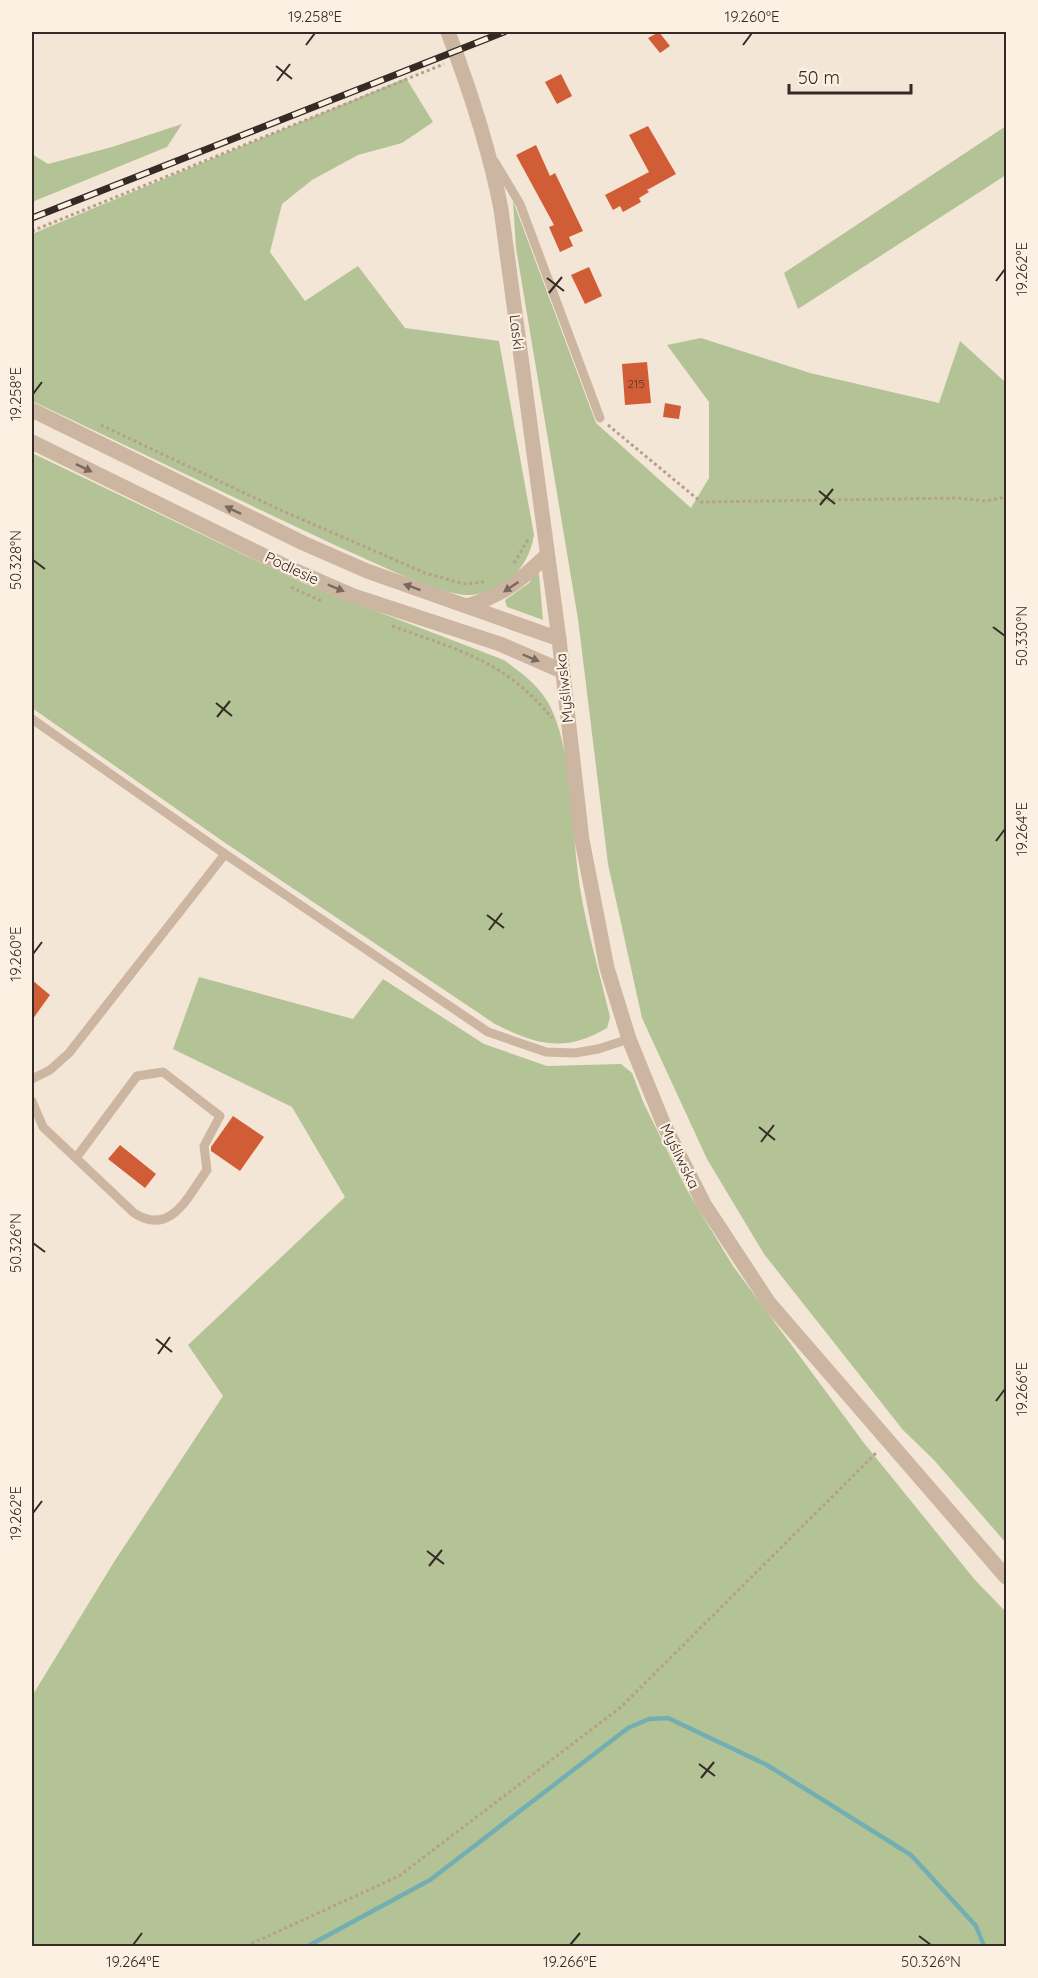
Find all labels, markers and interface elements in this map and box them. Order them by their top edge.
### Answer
text: 19.258°E [288,7,342,26]
text: 19.260°E [725,7,779,26]
scale bar [789,57,910,95]
text: 50 m [798,66,840,89]
text: 19.262°E [1012,242,1031,296]
street label: Laski [505,313,529,351]
text: 19.258°E [6,367,25,421]
house number: 215 [627,376,645,391]
one-way arrow [75,462,93,472]
one-way arrow [225,505,242,514]
text: 50.328°N [6,530,25,590]
street label: Podlesie [262,547,322,589]
one-way arrow [403,581,421,591]
one-way arrow [504,581,520,593]
one-way arrow [327,583,345,593]
text: 50.330°N [1012,606,1031,666]
street label: Myśliwska [551,652,577,724]
one-way arrow [523,653,541,663]
text: 19.264°E [1012,802,1031,856]
text: 19.260°E [6,927,25,981]
street label: Myśliwska [656,1120,704,1192]
text: 50.326°N [6,1213,25,1273]
text: 19.266°E [1012,1362,1031,1416]
text: 19.262°E [6,1486,25,1540]
text: 19.264°E [106,1952,160,1971]
text: 19.266°E [543,1952,597,1971]
text: 50.326°N [901,1952,961,1971]

